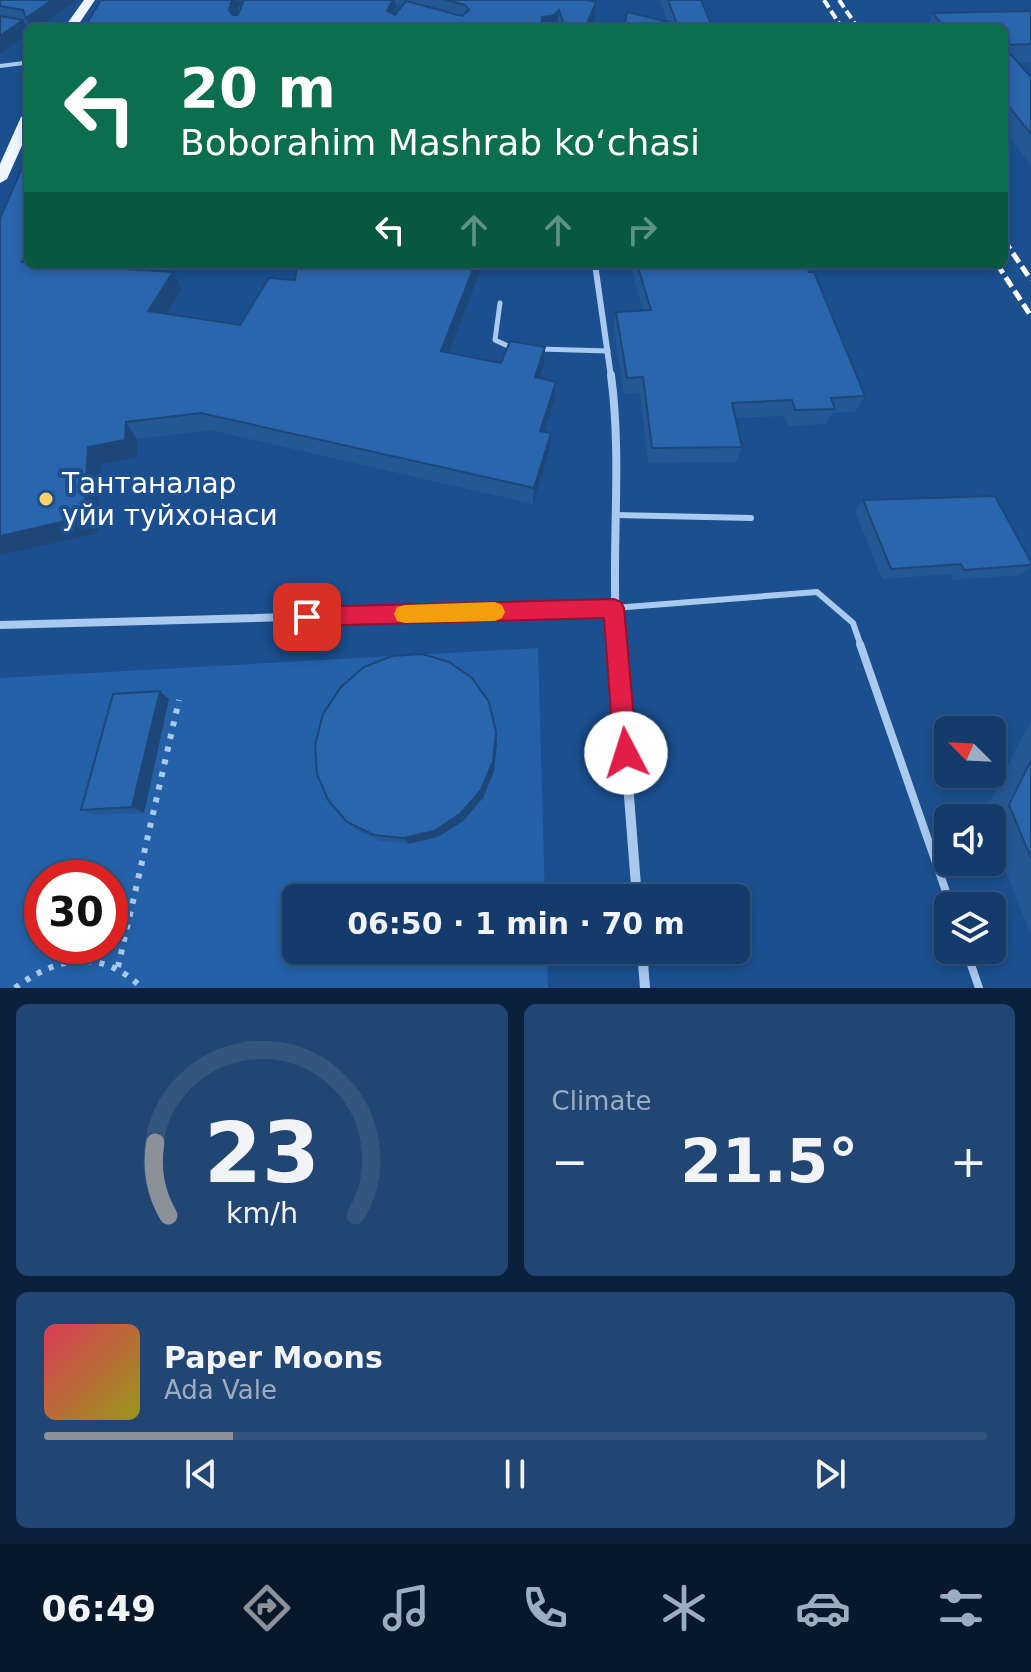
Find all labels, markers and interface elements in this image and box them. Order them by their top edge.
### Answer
text: 20 m [180,55,336,120]
icon: left [48,56,152,160]
text: Boborahim Mashrab koʻchasi [180,122,700,163]
icon: left [368,208,412,252]
icon: ahead [452,208,496,252]
icon: ahead [536,208,580,252]
icon: right [620,208,664,252]
place label: Тантаналар уйи туйхонаси [61,467,278,532]
marker: Тантаналар уйи туйхонаси [37,490,55,508]
pin [273,583,341,651]
icon: arrive [285,595,329,639]
position arrow [584,711,668,795]
north arrow [934,716,1006,788]
map controls [934,716,1006,964]
button: sound [934,804,1006,876]
speed limit sign: 30 [24,860,128,964]
button: layers [934,892,1006,964]
text: 06:50 · 1 min · 70 m [347,906,685,941]
text: Climate [552,1086,652,1116]
text: 23 [204,1105,320,1202]
text: 21.5° [680,1126,858,1196]
text: − [552,1136,588,1187]
text: + [950,1136,987,1187]
text: km/h [226,1196,298,1230]
text: Paper Moons [164,1340,383,1375]
text: Ada Vale [164,1375,277,1405]
icon: previous [179,1452,223,1496]
icon: pause [493,1452,537,1496]
icon: next [808,1452,852,1496]
icon: directions [239,1580,295,1636]
icon: music [378,1580,434,1636]
icon: phone [517,1580,573,1636]
icon: climate [656,1580,712,1636]
icon: car [795,1580,851,1636]
icon: filters [933,1580,989,1636]
text: 06:49 [41,1588,156,1629]

